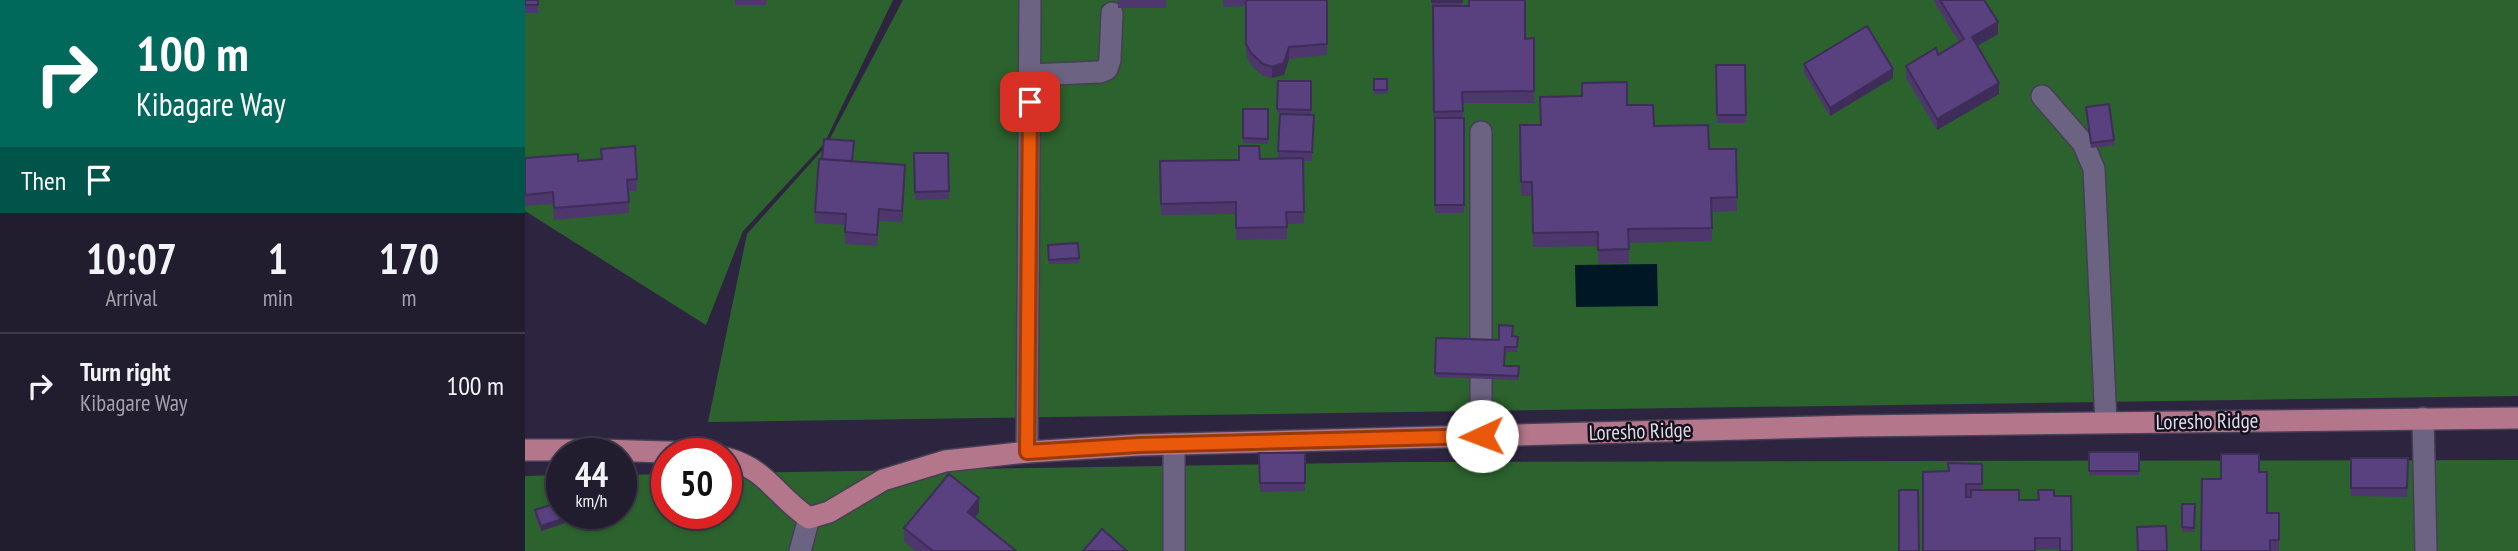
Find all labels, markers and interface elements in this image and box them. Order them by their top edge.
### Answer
text: 100 m [136,21,249,85]
icon: right [21,28,112,119]
pin [1000,72,1060,132]
text: Kibagare Way [136,83,286,125]
icon: arrive [1011,83,1049,121]
icon: arrive [80,161,118,199]
text: Then [21,164,66,197]
text: 10:07 [86,231,177,286]
text: 1 [268,231,288,286]
text: 170 [379,231,439,286]
text: Arrival [105,283,157,312]
text: min [263,283,293,312]
text: m [401,283,416,312]
text: Turn right [80,355,171,388]
icon: right [21,367,59,405]
text: 100 m [446,369,504,402]
text: Kibagare Way [80,388,187,417]
position arrow [1445,399,1519,473]
street label: Loresho Ridge [2155,407,2259,435]
street label: Loresho Ridge [1588,416,1692,446]
speed limit sign: 50 [651,438,742,529]
text: 44 [575,451,608,497]
text: km/h [576,489,607,512]

